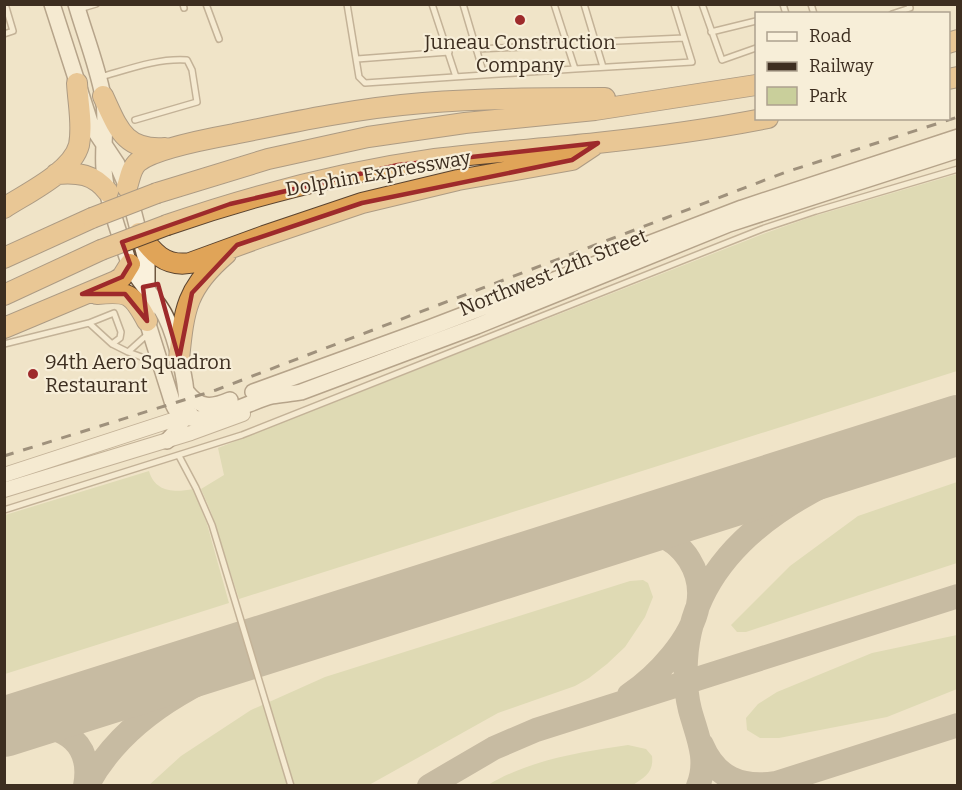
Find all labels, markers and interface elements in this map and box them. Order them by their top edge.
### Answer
legend [755,12,950,120]
marker: Juneau Construction Company [513,13,527,27]
text: Road [809,25,852,47]
place label: Juneau Construction Company [423,30,616,77]
text: Railway [809,55,874,77]
text: Park [809,85,848,107]
street label: Dolphin Expressway [284,145,473,201]
street label: Northwest 12th Street [455,223,651,321]
place label: 94th Aero Squadron Restaurant [45,350,232,397]
marker: 94th Aero Squadron Restaurant [26,367,40,381]

